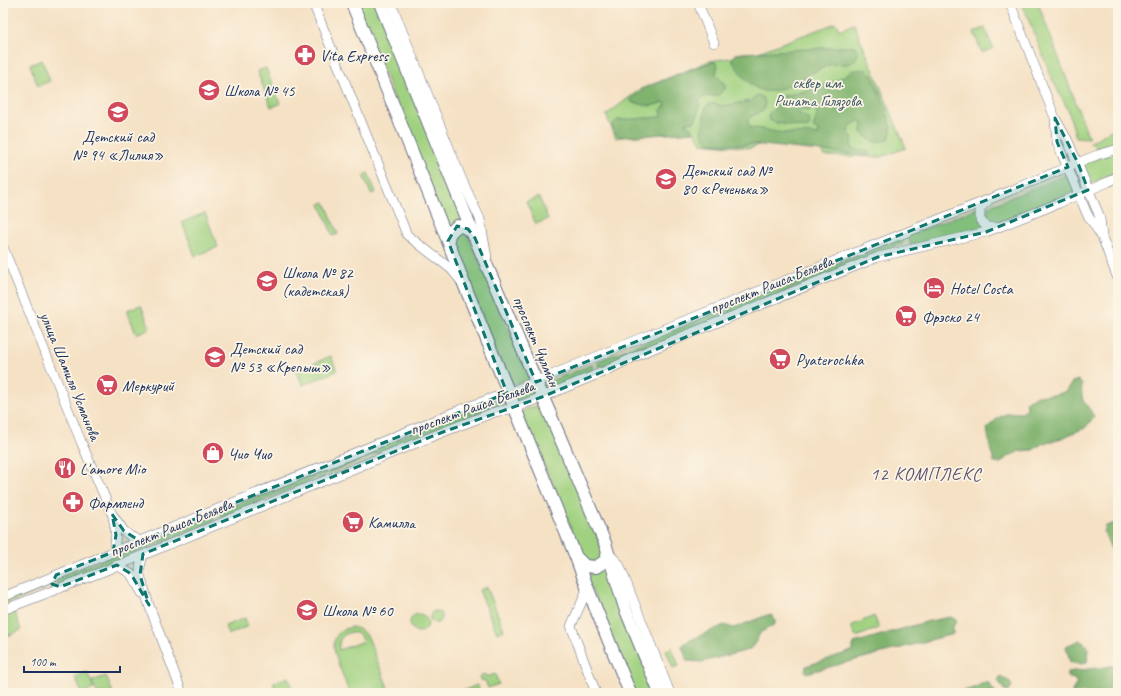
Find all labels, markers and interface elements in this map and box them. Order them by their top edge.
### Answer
pharmacy icon: Vita Express [292,42,318,68]
place label: Vita Express [320,46,390,66]
park label: сквер им. Рината Гилязова [774,73,863,111]
school or university icon: Школа № 45 [196,77,222,103]
place label: Школа № 45 [224,81,295,101]
school or university icon: Детский сад № 94 «Лилия» [105,99,131,125]
place label: Детский сад № 94 «Лилия» [72,127,164,165]
place label: Детский сад № 80 «Реченька» [682,161,774,199]
school or university icon: Детский сад № 80 «Реченька» [653,166,679,192]
street label: проспект Раиса Беляева [707,251,837,319]
place label: Школа № 82 (кадетская) [282,263,354,301]
school or university icon: Школа № 82 (кадетская) [254,268,280,294]
hotel icon: Hotel Costa [921,275,947,301]
place label: Hotel Costa [950,279,1014,299]
street label: проспект Чулман [508,293,565,391]
supermarket icon: Фрэско 24 [893,303,919,329]
place label: Фрэско 24 [922,307,981,327]
street label: улица Шамиля Усманова [35,308,106,445]
place label: Детский сад № 53 «Крепыш» [230,339,331,377]
school or university icon: Детский сад № 53 «Крепыш» [202,344,228,370]
supermarket icon: Pyaterochka [767,346,793,372]
place label: Pyaterochka [796,350,864,370]
supermarket icon: Меркурий [94,372,120,398]
place label: Меркурий [122,376,175,396]
street label: проспект Раиса Беляева [407,376,539,440]
shop icon: Чио Чио [200,440,226,466]
place label: Чио Чио [228,444,273,464]
restaurant icon: L'amore Mio [52,455,78,481]
place label: L'amore Mio [80,459,148,479]
district label: 12 КОМПЛЕКС [870,463,983,485]
pharmacy icon: Фармленд [60,489,86,515]
place label: Фармленд [88,493,145,513]
street label: проспект Раиса Беляева [107,494,237,562]
supermarket icon: Камилла [340,509,366,535]
place label: Камилла [368,513,416,533]
school or university icon: Школа № 60 [294,597,320,623]
place label: Школа № 60 [322,601,394,621]
scale bar [24,648,120,674]
text: 100 m [30,654,57,670]

